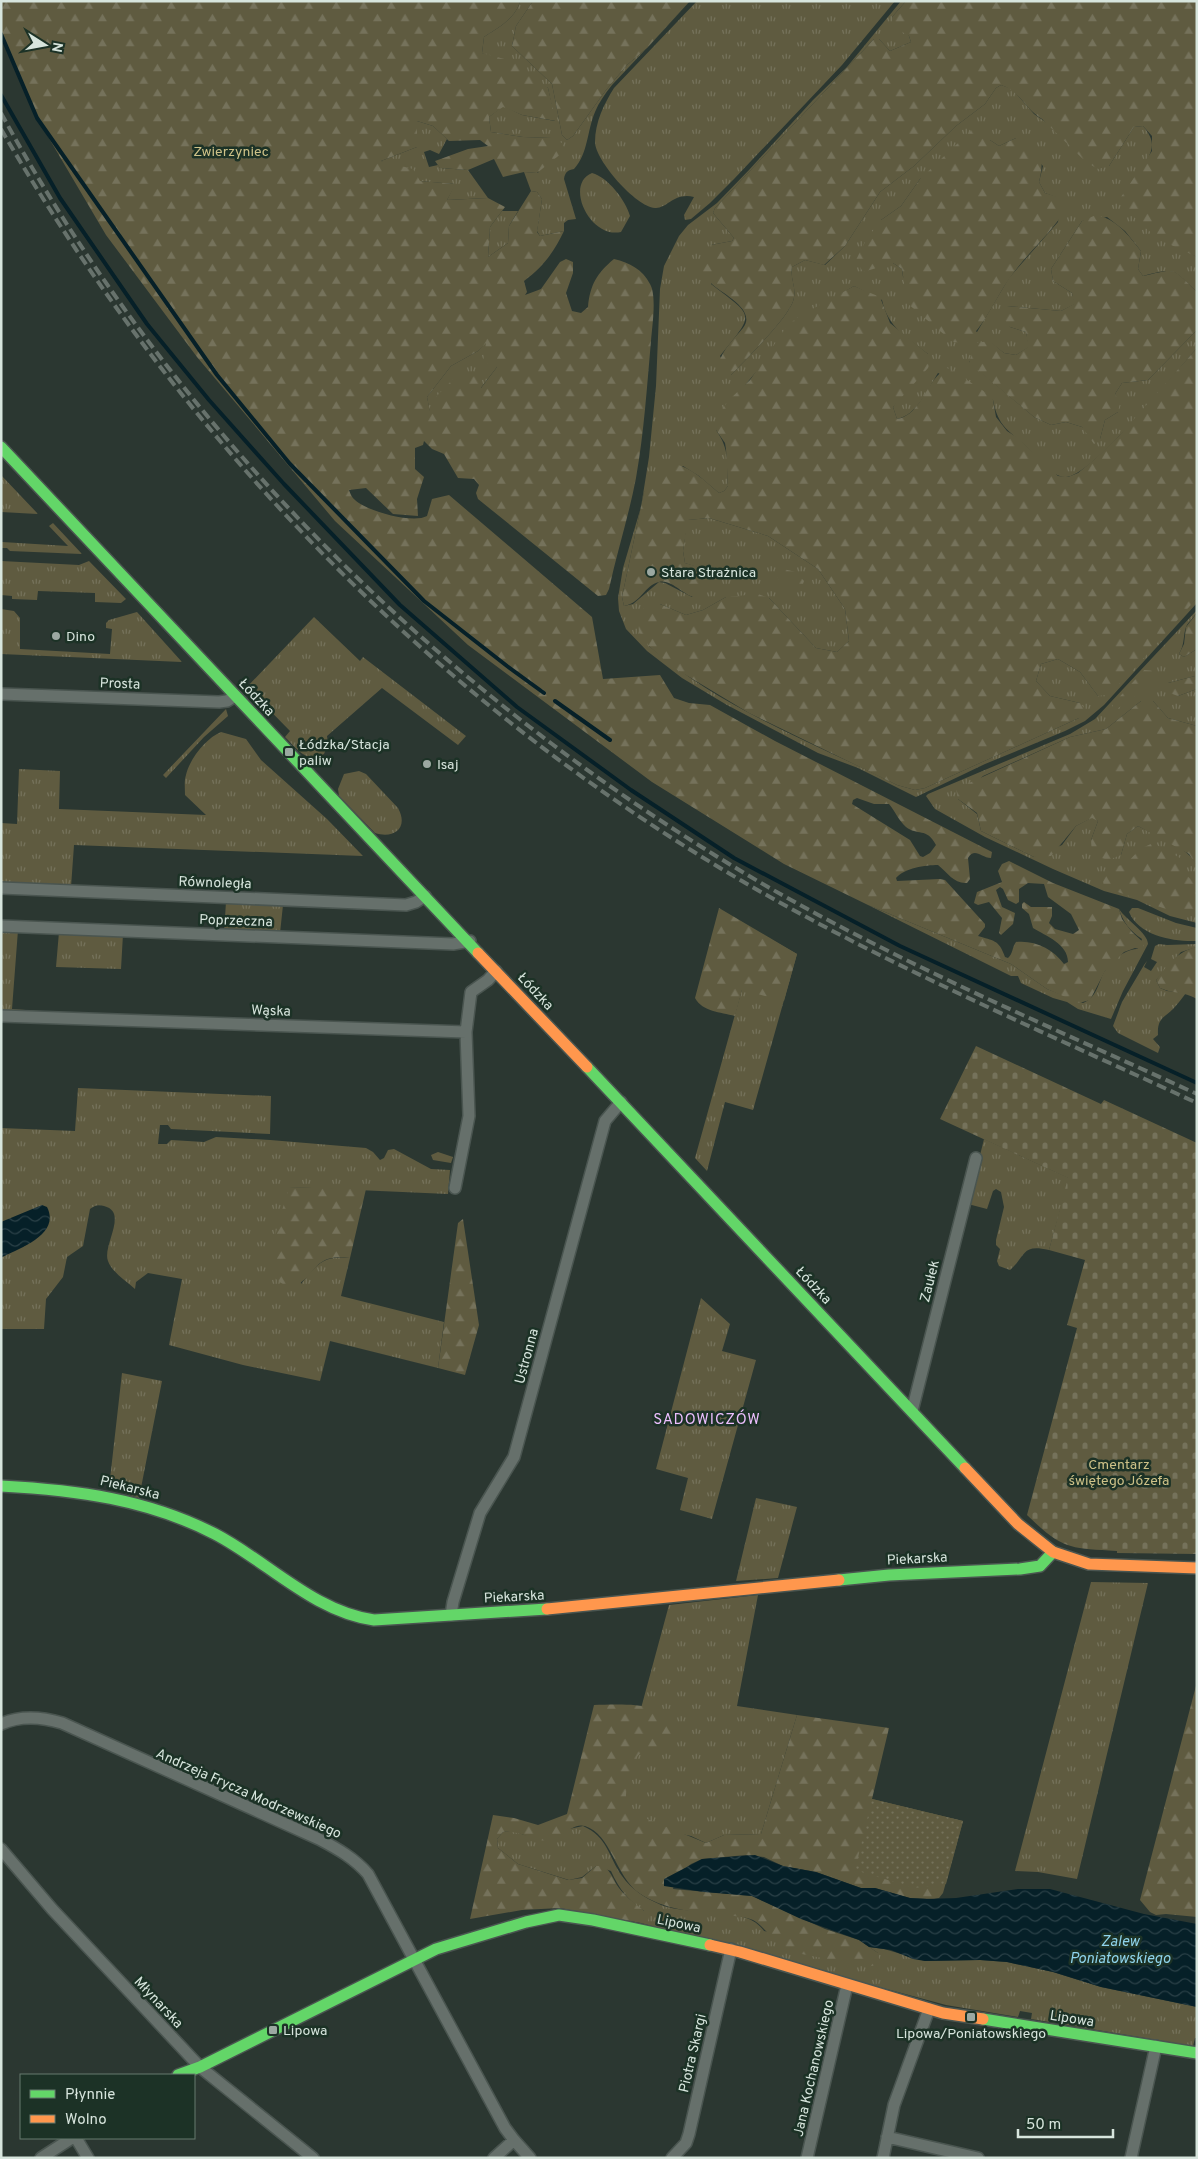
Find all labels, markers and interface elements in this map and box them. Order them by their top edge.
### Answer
north arrow [20,20,70,70]
text: N [47,41,66,54]
park label: Zwierzyniec [193,144,269,161]
place label: Stara Strażnica [661,565,756,582]
marker: Stara Strażnica [645,566,657,578]
place label: Dino [66,629,95,646]
marker: Dino [50,630,62,642]
street label: Prosta [99,675,140,694]
street label: Łódzka [234,676,277,720]
place label: Łódzka/Stacja paliw [299,737,390,770]
marker: Łódzka/Stacja paliw [283,746,295,758]
place label: Isaj [437,757,458,774]
marker: Isaj [421,758,433,770]
street label: Równoległa [178,874,252,893]
street label: Poprzeczna [199,912,273,931]
street label: Łódzka [513,970,556,1014]
street label: Wąska [251,1002,291,1021]
street label: Zaułek [917,1258,944,1304]
street label: Łódzka [791,1264,834,1308]
street label: Ustronna [512,1327,543,1386]
district label: SADOWICZÓW [653,1409,761,1430]
park label: Cmentarz świętego Józefa [1069,1457,1169,1490]
street label: Piekarska [98,1473,161,1504]
street label: Piekarska [886,1549,948,1570]
street label: Piekarska [483,1587,545,1608]
street label: Andrzeja Frycza Modrzewskiego [153,1746,344,1843]
street label: Lipowa [655,1912,702,1937]
water label: Zalew Poniatowskiego [1070,1933,1171,1969]
street label: Młynarska [130,1974,186,2032]
street label: Jana Kochanowskiego [790,1998,839,2138]
street label: Lipowa [1048,2008,1095,2031]
marker: Lipowa/Poniatowskiego [965,2011,977,2023]
street label: Piotra Skargi [676,2012,711,2094]
place label: Lipowa [283,2023,327,2040]
marker: Lipowa [267,2024,279,2036]
place label: Lipowa/Poniatowskiego [896,2026,1046,2043]
legend [20,2074,195,2139]
text: Płynnie [65,2086,115,2105]
scale bar [1018,2106,1113,2138]
text: Wolno [65,2111,107,2130]
text: 50 m [1026,2116,1061,2135]

